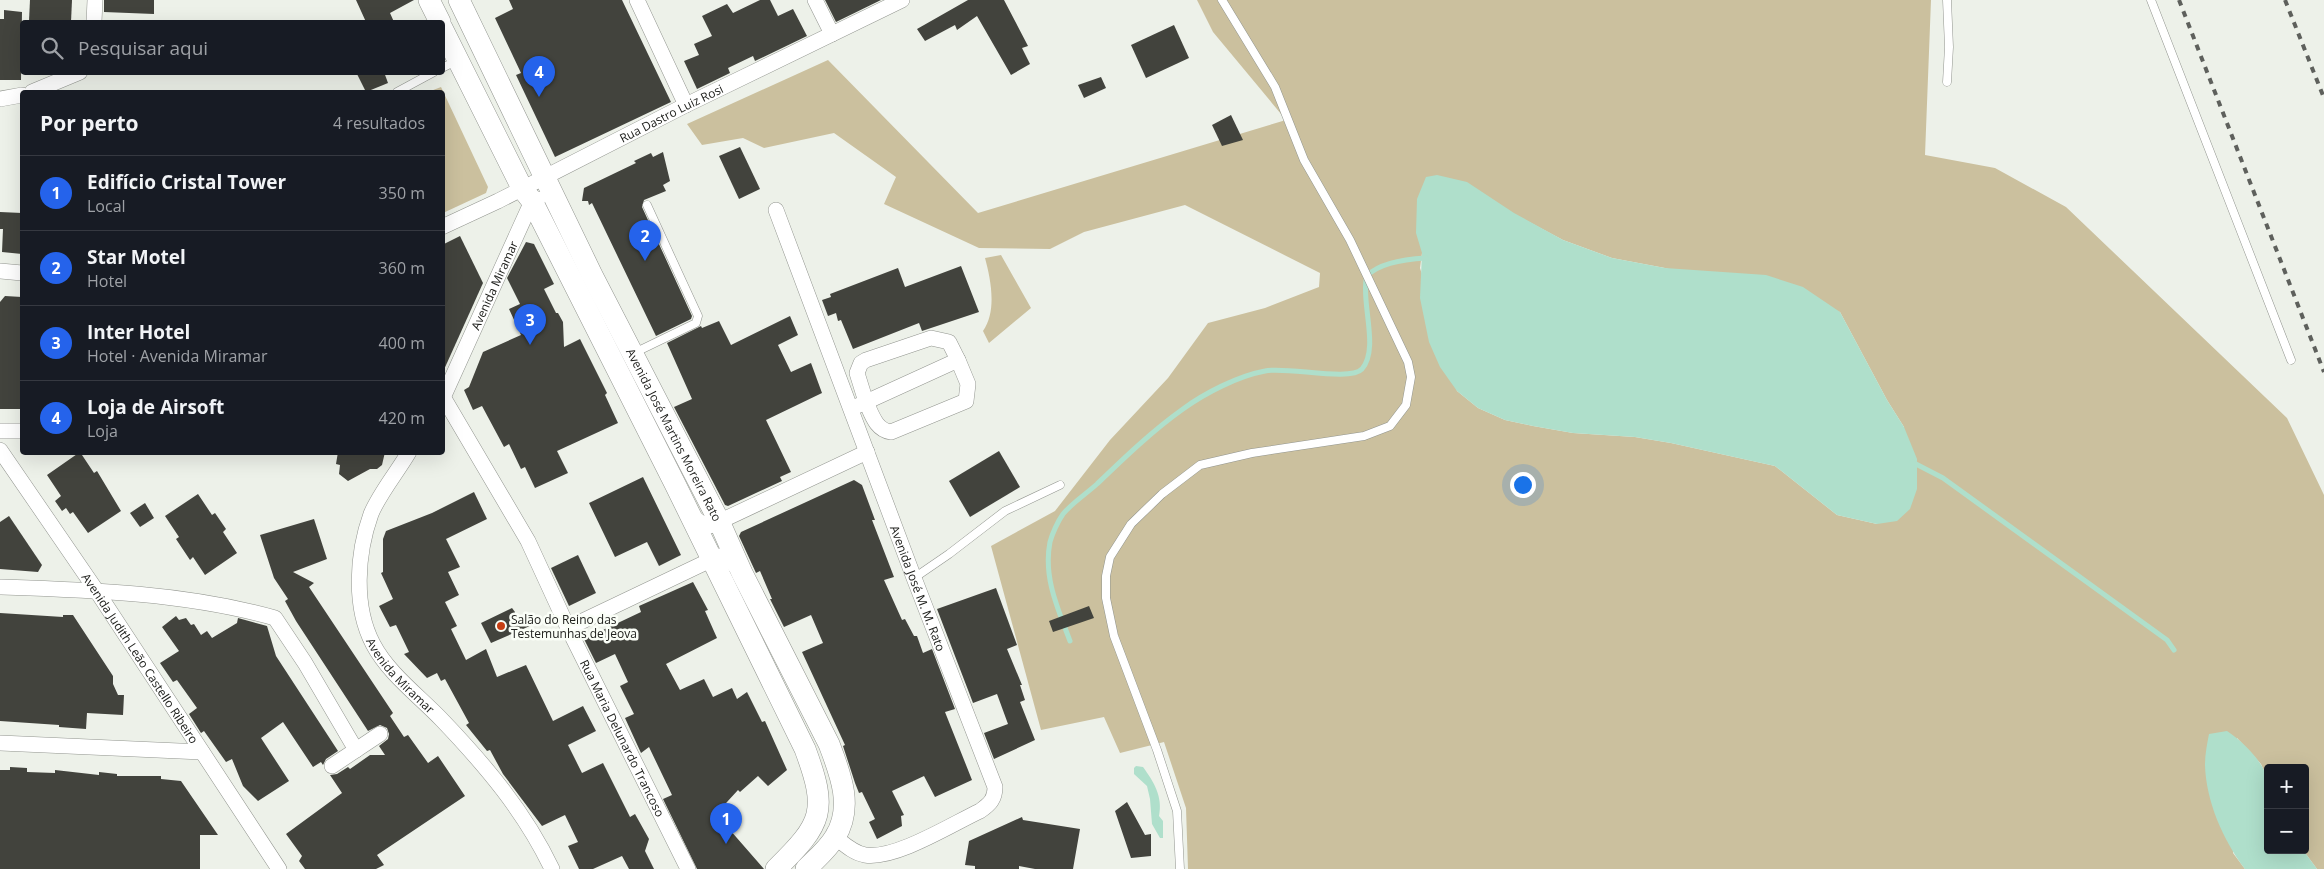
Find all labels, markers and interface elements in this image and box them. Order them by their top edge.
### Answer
search box [20,20,445,75]
icon: search [38,34,66,62]
text: Pesquisar aqui [78,35,208,61]
pin: 4 [523,56,555,97]
street label: Rua Dastro Luiz Rosi [616,80,726,146]
text: Por perto [40,109,139,137]
text: 4 resultados [333,112,425,134]
text: Edifício Cristal Tower [87,169,286,195]
text: 1 [51,182,61,204]
text: 350 m [379,182,425,204]
text: Local [87,195,126,217]
pin: 2 [629,220,661,261]
street label: Avenida Miramar [466,238,521,332]
text: Star Motel [87,244,186,270]
text: 2 [51,257,61,279]
text: 360 m [379,257,425,279]
text: Hotel [87,270,127,292]
pin: 3 [514,304,546,345]
text: Inter Hotel [87,319,190,345]
text: 3 [51,332,61,354]
text: 400 m [379,332,425,354]
text: Hotel · Avenida Miramar [87,345,268,367]
street label: Avenida José Martins Moreira Rato [623,345,726,524]
text: Loja de Airsoft [87,394,224,420]
text: 4 [51,407,61,429]
text: 420 m [379,407,425,429]
text: Loja [87,420,118,442]
your location [1510,472,1536,498]
street label: Avenida José M. M. Rato [886,523,950,654]
street label: Avenida Judith Leão Castello Ribeiro [78,569,203,747]
place label: Salão do Reino das Testemunhas de Jeova [511,611,637,642]
marker: Salão do Reino das Testemunhas de Jeova [495,620,507,632]
street label: Avenida Miramar [363,635,439,717]
street label: Rua Maria Delunardo Trancoso [576,656,669,819]
map controls [2264,764,2309,854]
button: + [2264,764,2309,809]
pin: 1 [710,803,742,844]
button: − [2264,809,2309,854]

